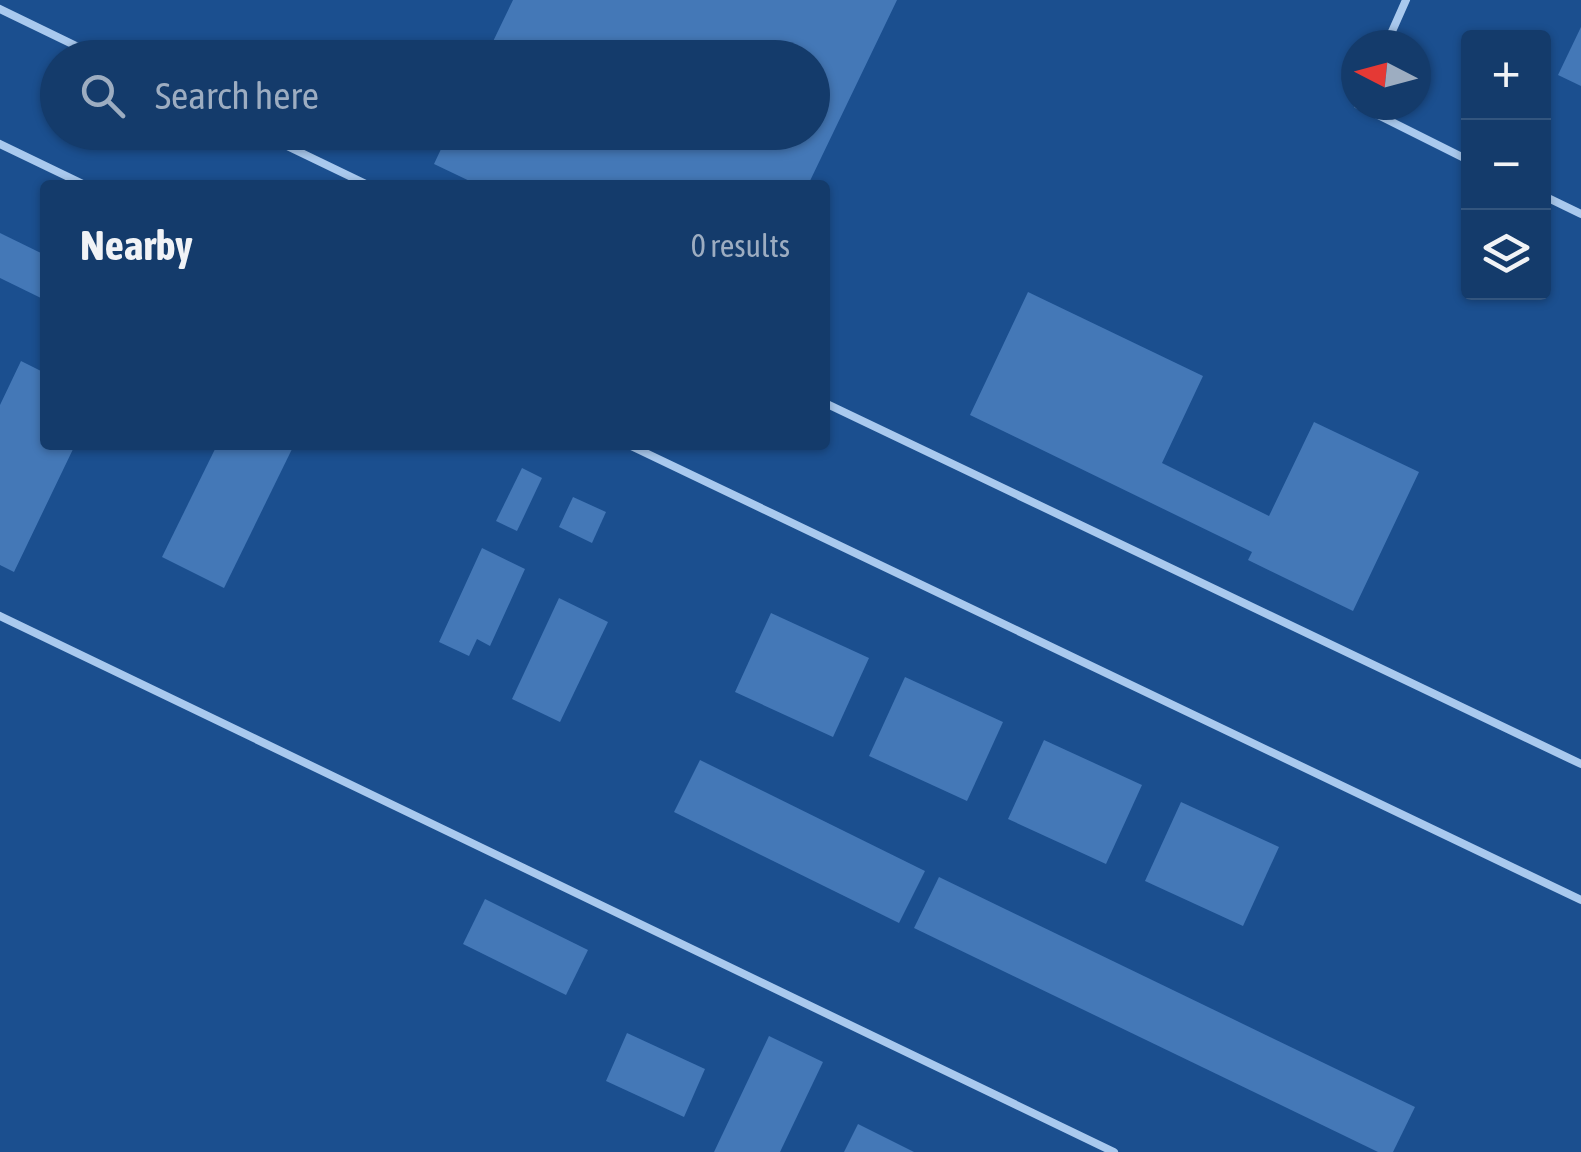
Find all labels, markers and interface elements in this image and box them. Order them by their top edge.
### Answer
north arrow [1341,30,1431,120]
map controls [1461,30,1551,300]
button: + [1461,30,1551,120]
search box [40,40,830,150]
icon: search [75,68,130,123]
text: Search here [155,74,319,117]
button: − [1461,120,1551,210]
button: layers [1461,210,1551,300]
text: Nearby [80,221,193,269]
text: 0 results [691,227,790,264]

